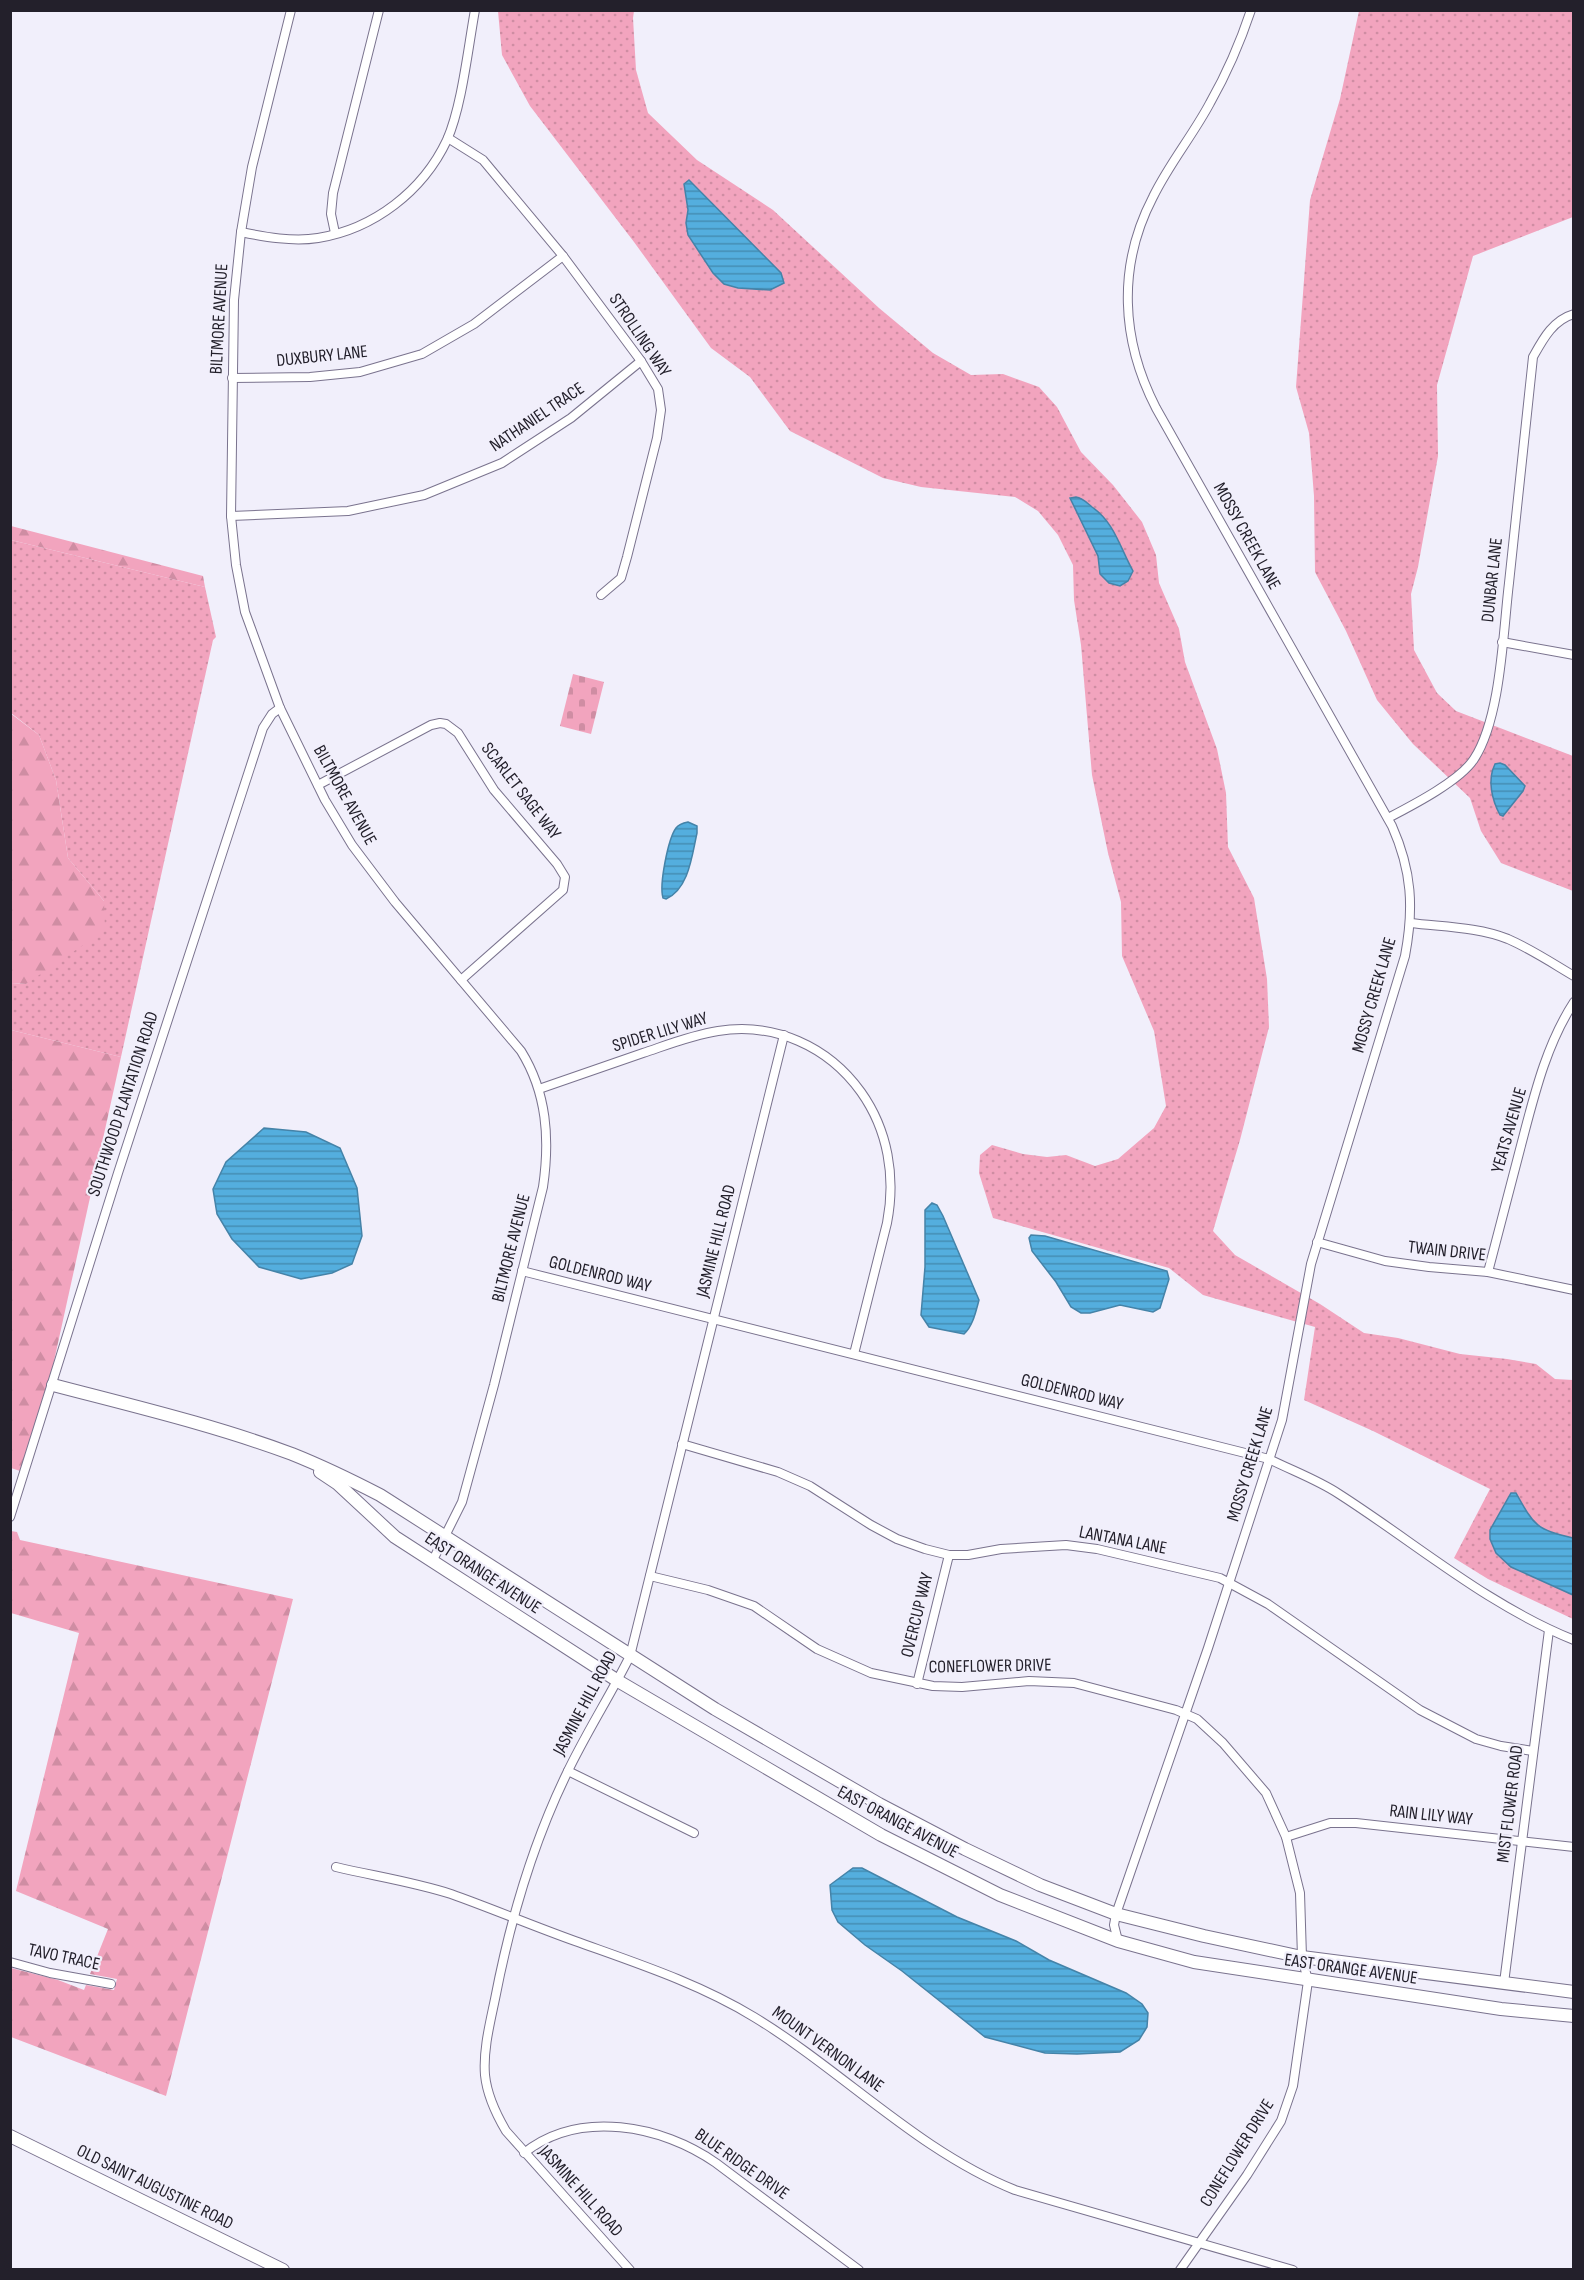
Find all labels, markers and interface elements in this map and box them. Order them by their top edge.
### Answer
street label: BILTMORE AVENUE [206,263,232,375]
street label: STROLLING WAY [605,289,676,381]
street label: DUXBURY LANE [275,341,369,371]
street label: NATHANIEL TRACE [486,378,588,456]
street label: MOSSY CREEK LANE [1209,479,1285,593]
street label: DUNBAR LANE [1477,537,1507,623]
street label: SCARLET SAGE WAY [477,738,566,844]
street label: BILTMORE AVENUE [309,741,381,849]
street label: MOSSY CREEK LANE [1348,935,1400,1055]
street label: SPIDER LILY WAY [610,1007,711,1056]
street label: SOUTHWOOD PLANTATION ROAD [83,1009,163,1199]
street label: YEATS AVENUE [1487,1085,1531,1175]
street label: JASMINE HILL ROAD [692,1182,740,1300]
street label: BILTMORE AVENUE [487,1192,535,1304]
street label: TWAIN DRIVE [1407,1236,1487,1266]
street label: GOLDENROD WAY [547,1251,654,1297]
street label: GOLDENROD WAY [1019,1369,1126,1415]
street label: MOSSY CREEK LANE [1223,1404,1277,1524]
street label: LANTANA LANE [1077,1521,1169,1559]
street label: EAST ORANGE AVENUE [421,1528,545,1618]
street label: OVERCUP WAY [896,1570,938,1659]
street label: JASMINE HILL ROAD [548,1647,621,1760]
street label: CONEFLOWER DRIVE [928,1654,1052,1678]
street label: MIST FLOWER ROAD [1492,1744,1528,1864]
street label: EAST ORANGE AVENUE [834,1781,962,1863]
street label: RAIN LILY WAY [1388,1800,1474,1830]
street label: TAVO TRACE [26,1939,102,1975]
street label: EAST ORANGE AVENUE [1283,1949,1419,1989]
street label: MOUNT VERNON LANE [768,2001,888,2097]
street label: CONEFLOWER DRIVE [1196,2095,1278,2211]
street label: BLUE RIDGE DRIVE [691,2124,793,2204]
street label: OLD SAINT AUGUSTINE ROAD [73,2140,237,2234]
street label: JASMINE HILL ROAD [534,2140,627,2241]

